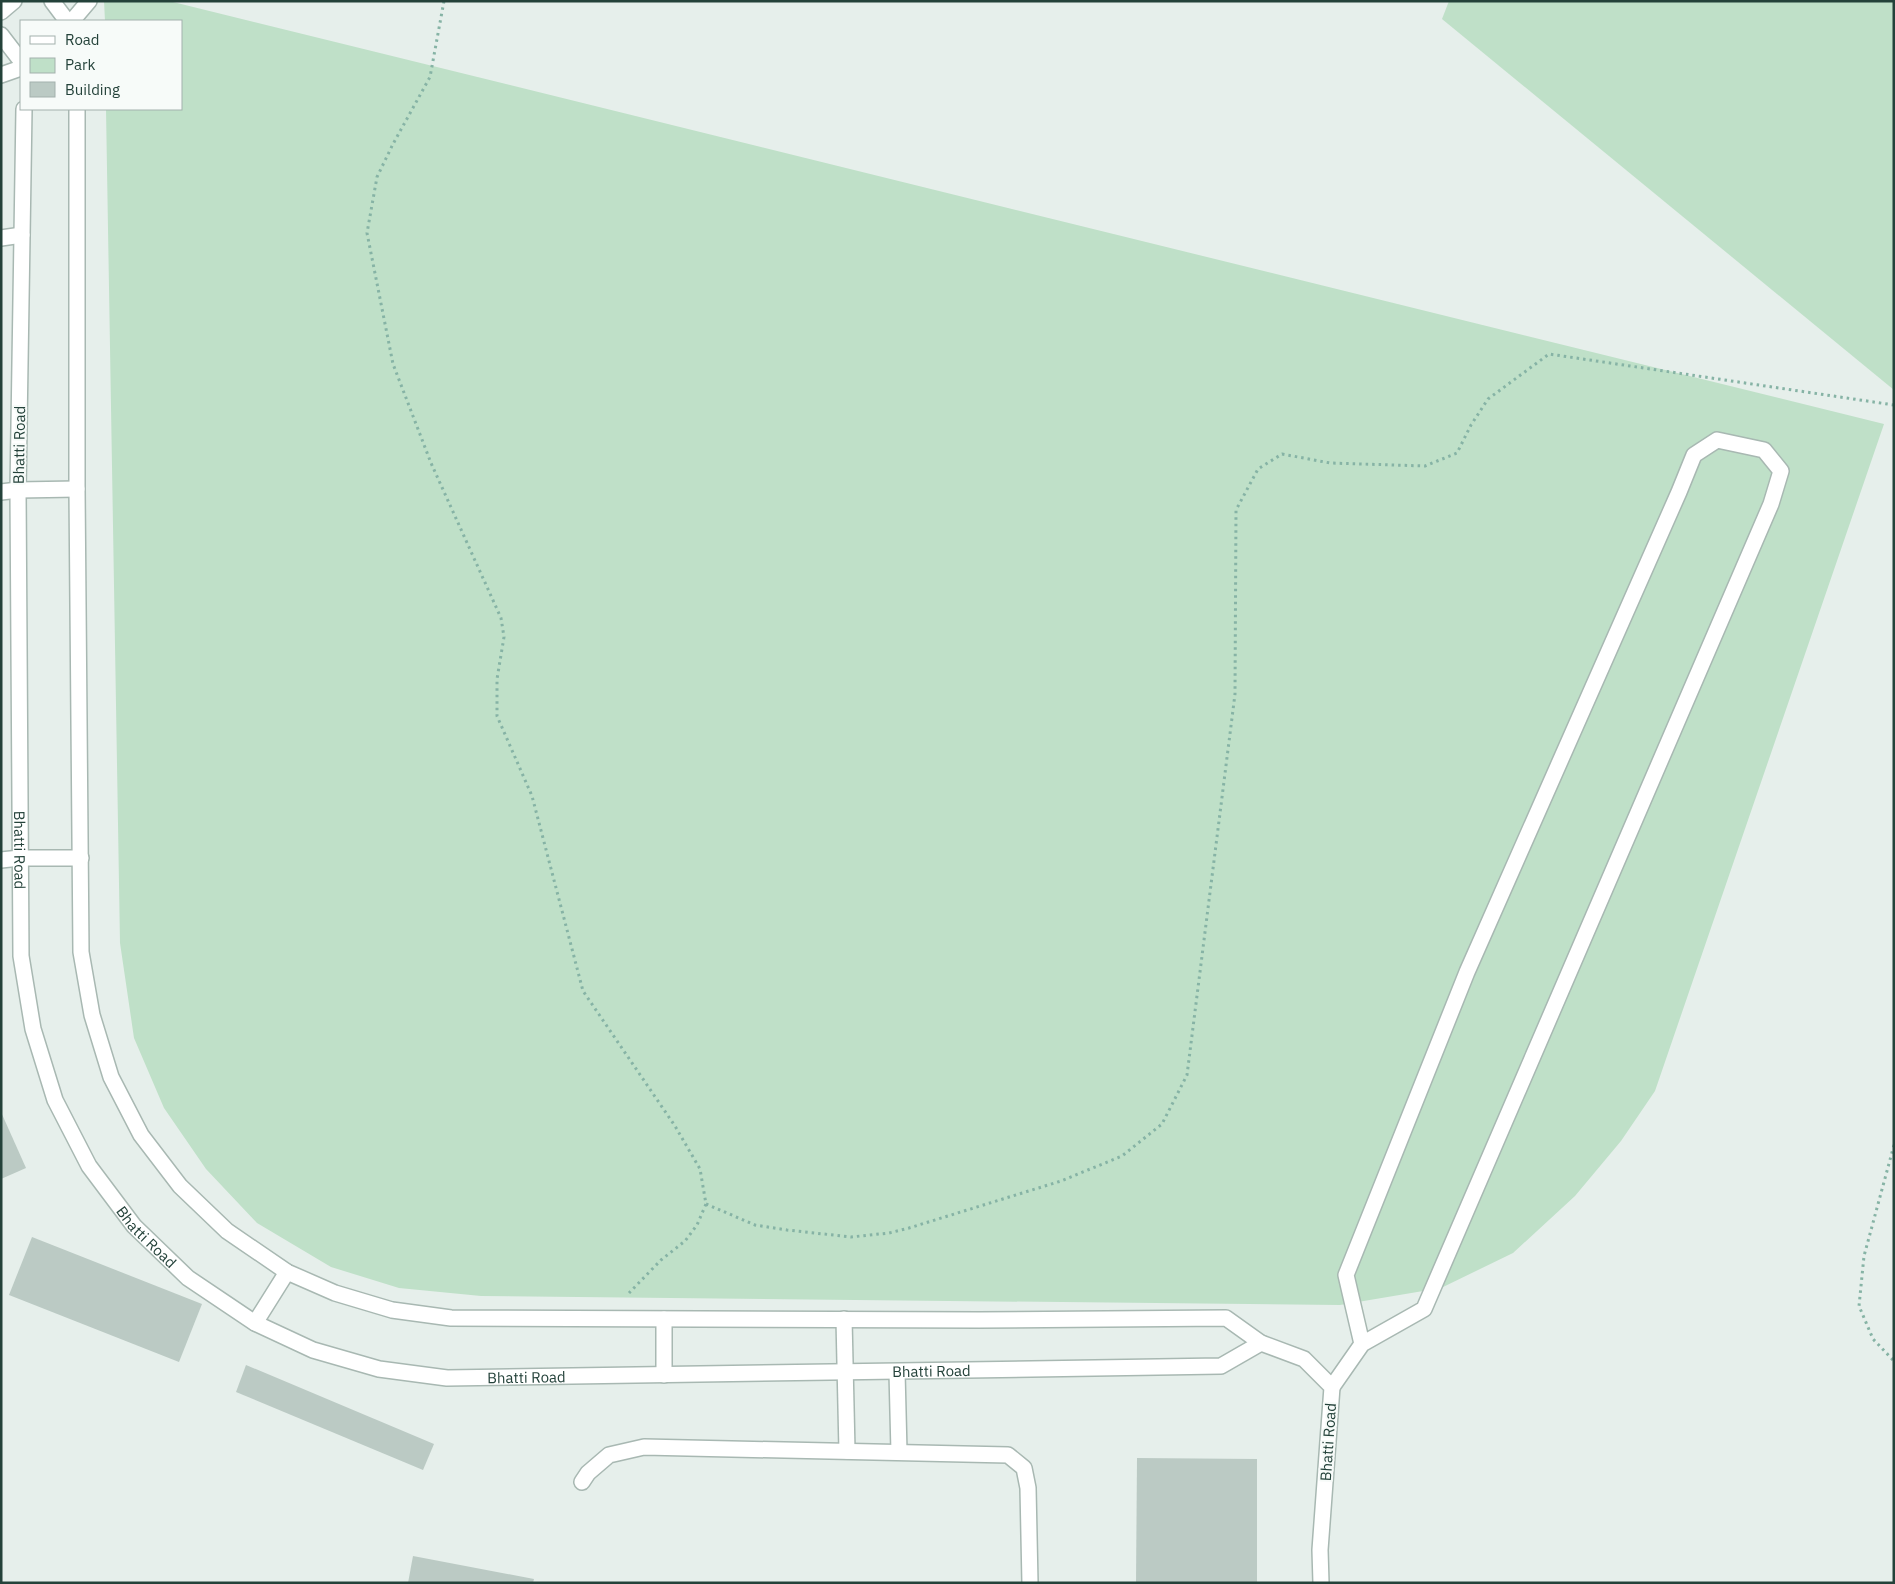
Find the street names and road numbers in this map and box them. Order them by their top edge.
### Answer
street label: Bhatti Road [9,406,29,484]
street label: Bhatti Road [11,811,30,889]
street label: Bhatti Road [113,1202,181,1271]
street label: Bhatti Road [892,1360,971,1381]
street label: Bhatti Road [487,1367,566,1387]
street label: Bhatti Road [1316,1402,1340,1482]

